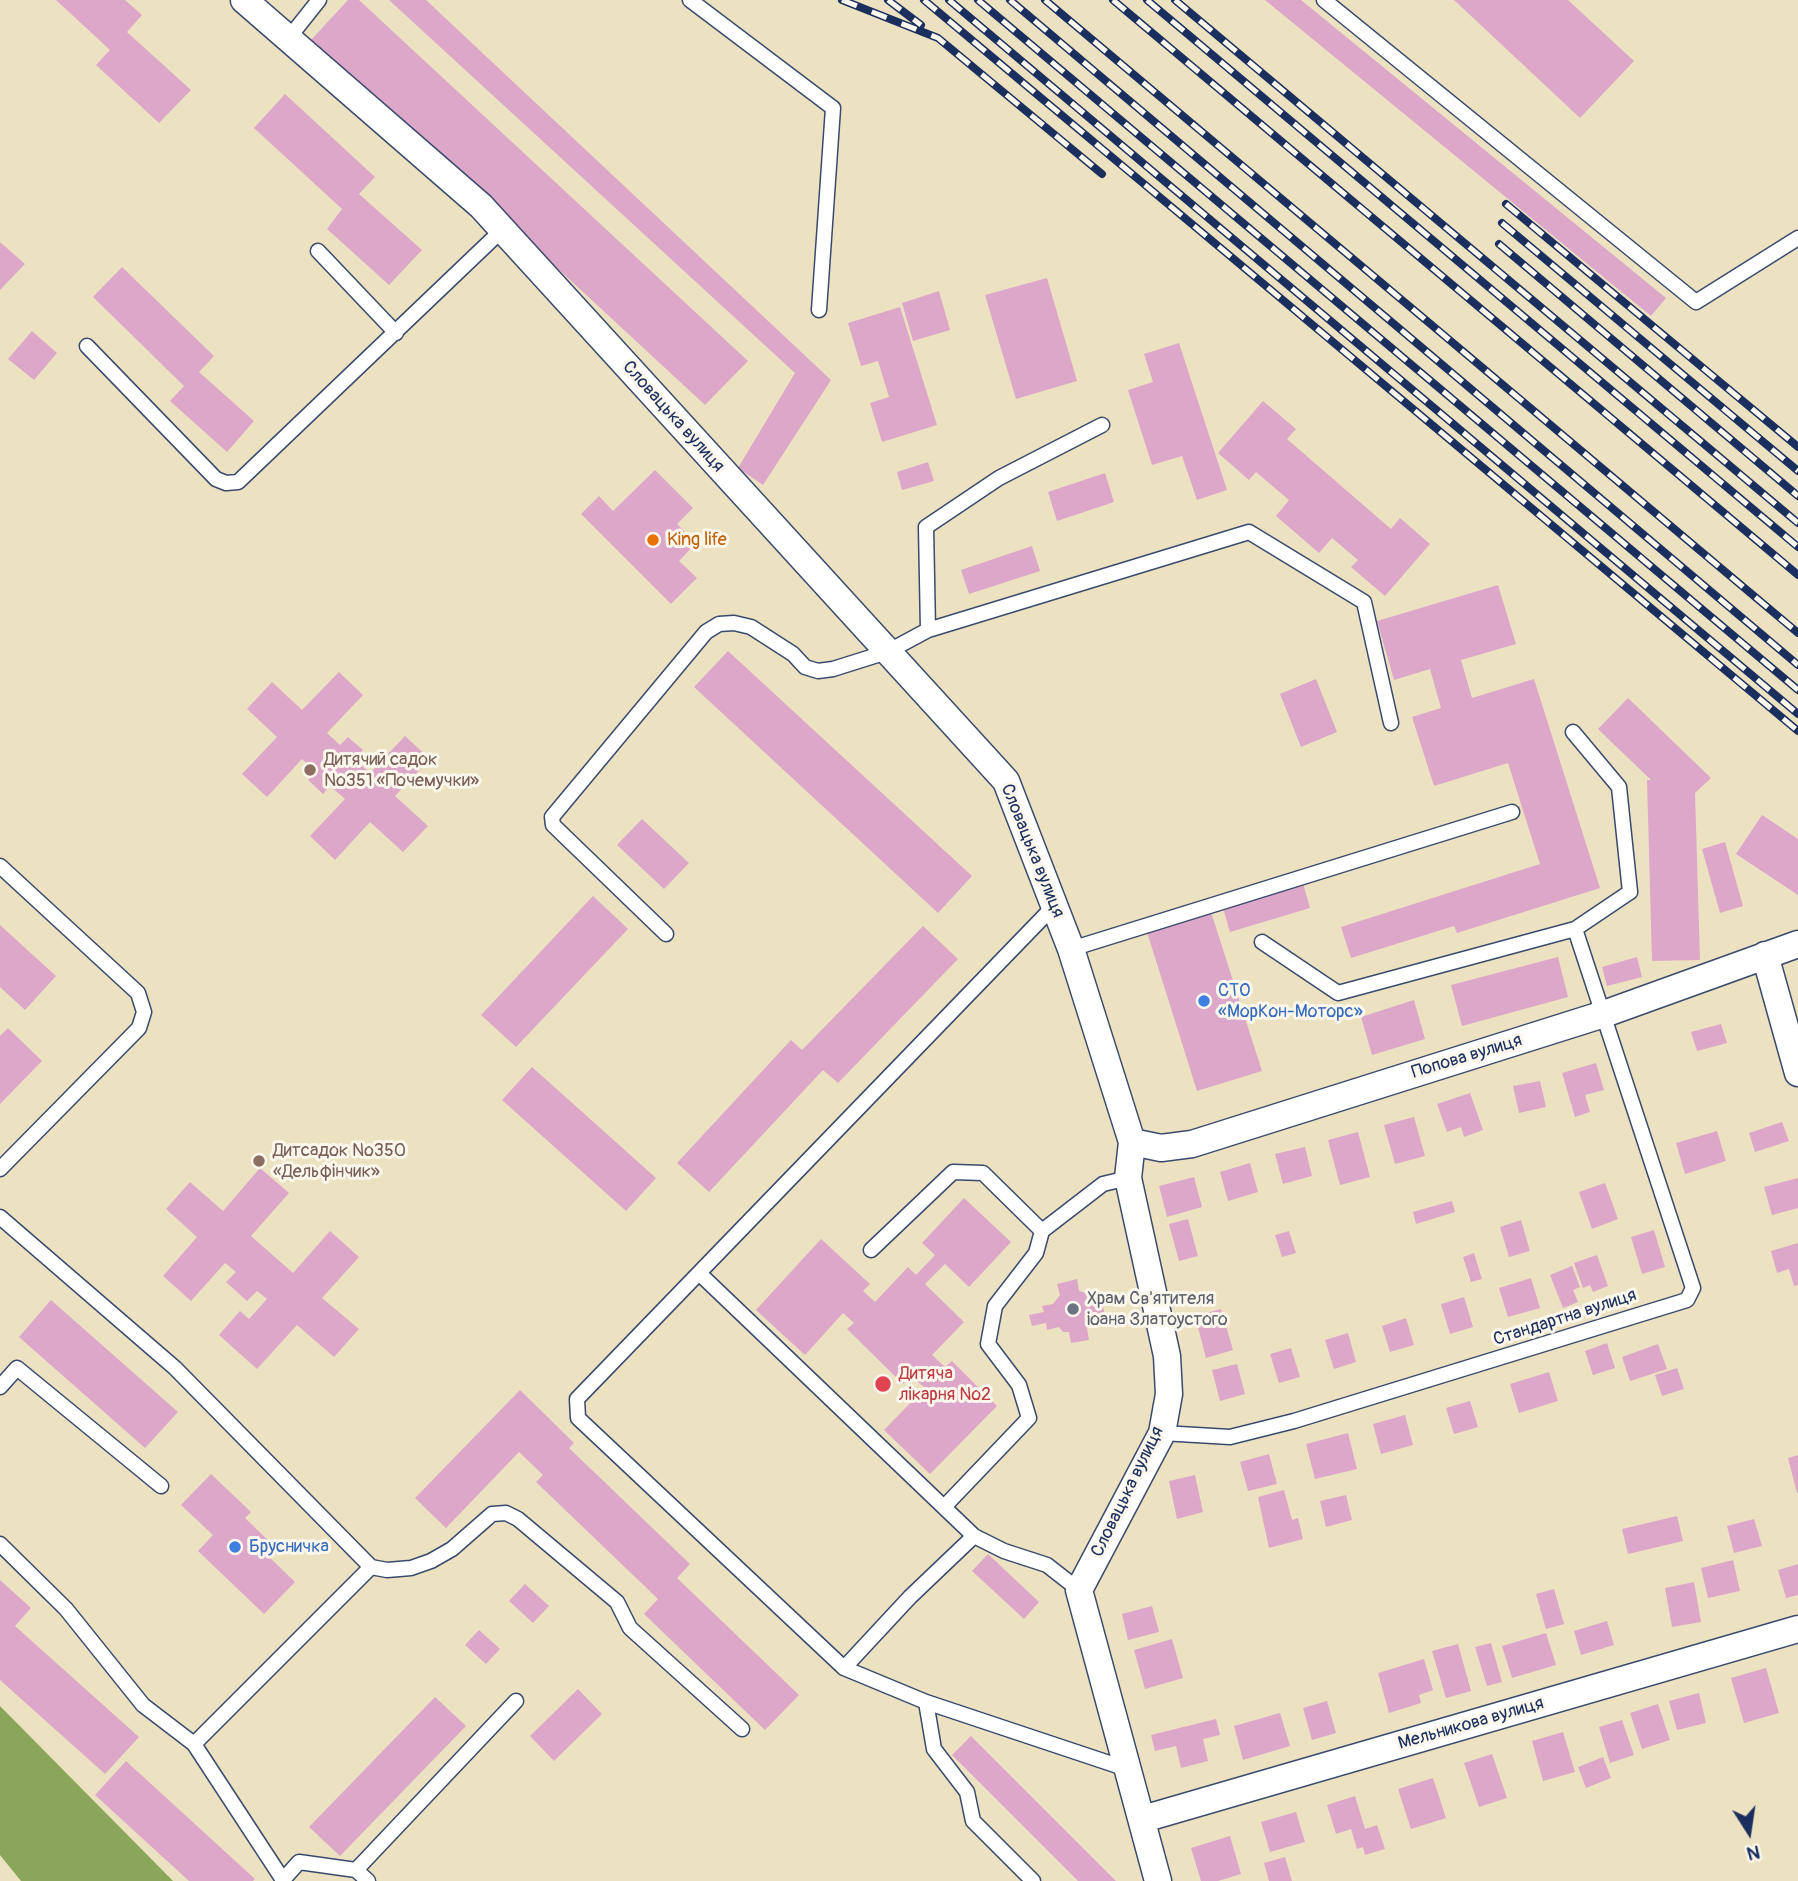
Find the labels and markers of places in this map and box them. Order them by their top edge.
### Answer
place label: King life [667,529,727,551]
marker: King life [645,532,661,548]
place label: Дитячий садок №351 «Почемучки» [324,749,479,792]
marker: Дитячий садок №351 «Почемучки» [302,762,318,778]
place label: СТО «МорКон-Моторс» [1218,980,1363,1023]
marker: СТО «МорКон-Моторс» [1196,993,1212,1009]
place label: Дитсадок №350 «Дельфінчик» [273,1140,406,1182]
marker: Дитсадок №350 «Дельфінчик» [251,1153,267,1169]
place label: Храм Св'ятителя іоана Златоустого [1087,1288,1228,1330]
marker: Храм Св'ятителя іоана Златоустого [1065,1301,1081,1317]
place label: Дитяча лікарня №2 [899,1363,991,1406]
marker: Дитяча лікарня №2 [873,1374,893,1394]
place label: Брусничка [249,1536,329,1558]
marker: Брусничка [227,1539,243,1555]

